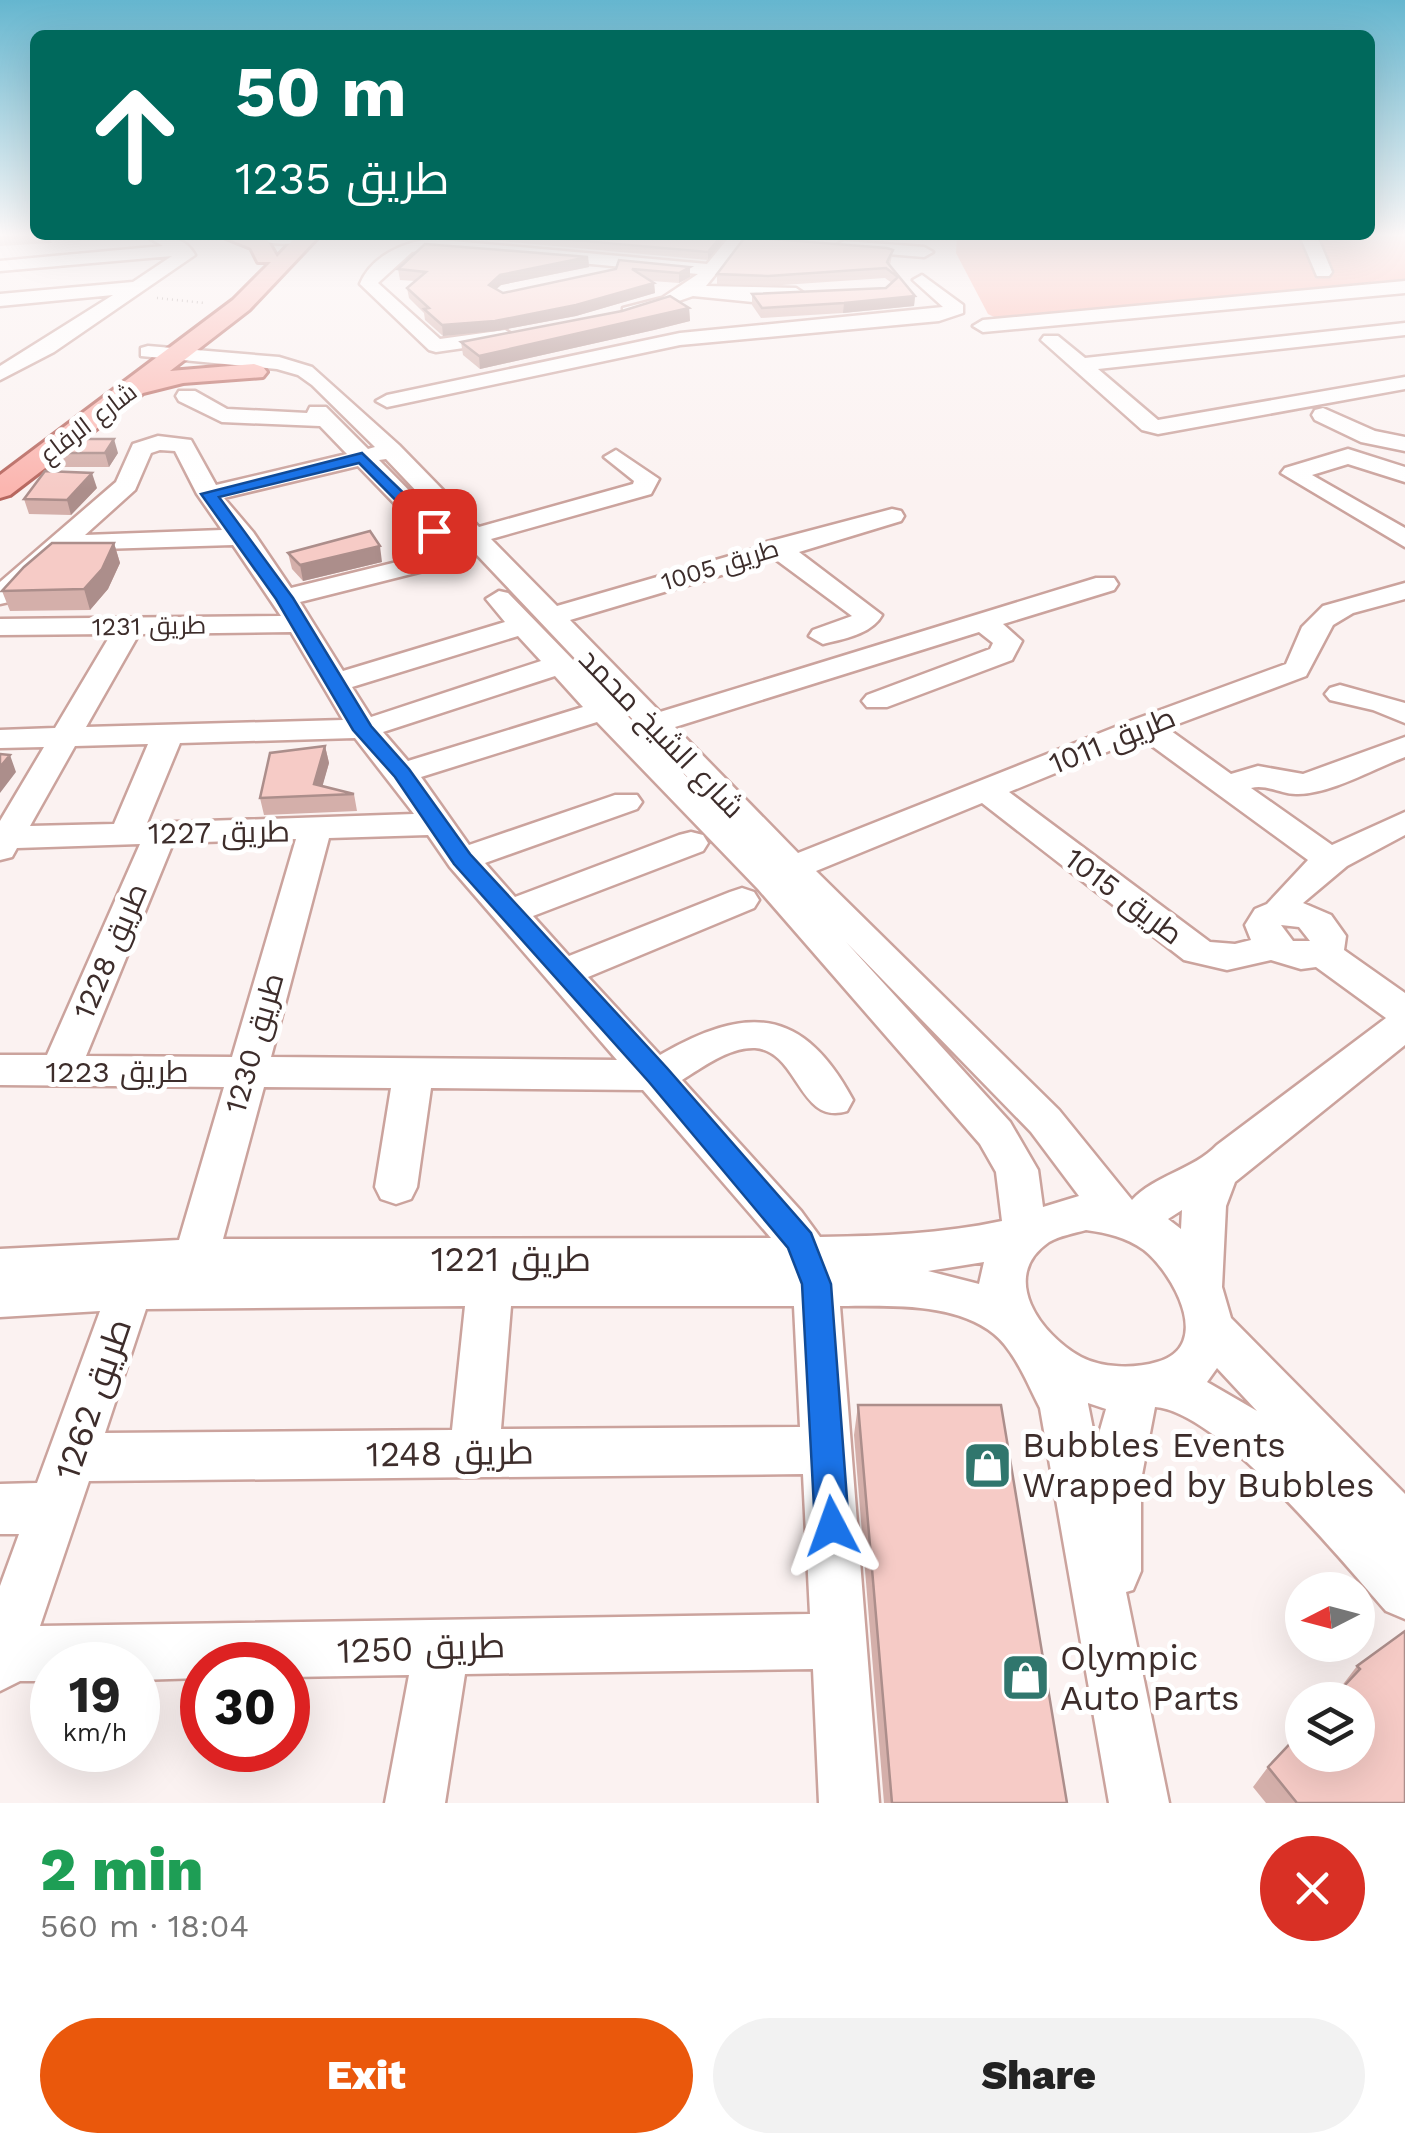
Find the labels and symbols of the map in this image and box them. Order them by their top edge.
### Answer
street label: شارع الرفاع [34,377,144,471]
pin [392,489,477,574]
street label: طريق 1005 [658,533,782,598]
street label: طريق 1231 [92,611,206,642]
street label: شارع الشيخ محمد [570,641,752,827]
street label: طريق 1011 [1044,699,1180,782]
street label: طريق 1227 [148,813,290,852]
street label: طريق 1015 [1058,840,1190,952]
street label: طريق 1228 [66,878,155,1024]
street label: طريق 1230 [217,969,292,1117]
street label: طريق 1223 [46,1054,188,1090]
street label: طريق 1221 [431,1238,591,1281]
street label: طريق 1262 [46,1313,141,1485]
place label: Bubbles Events Wrapped by Bubbles [1022,1424,1375,1506]
street label: طريق 1248 [366,1431,534,1476]
shop icon: Bubbles Events Wrapped by Bubbles [961,1439,1013,1491]
position arrow [780,1474,884,1578]
north arrow [1285,1572,1375,1662]
street label: طريق 1250 [336,1624,506,1673]
place label: Olympic Auto Parts [1060,1637,1239,1719]
speed limit sign: 30 [180,1642,310,1772]
shop icon: Olympic Auto Parts [999,1652,1051,1704]

